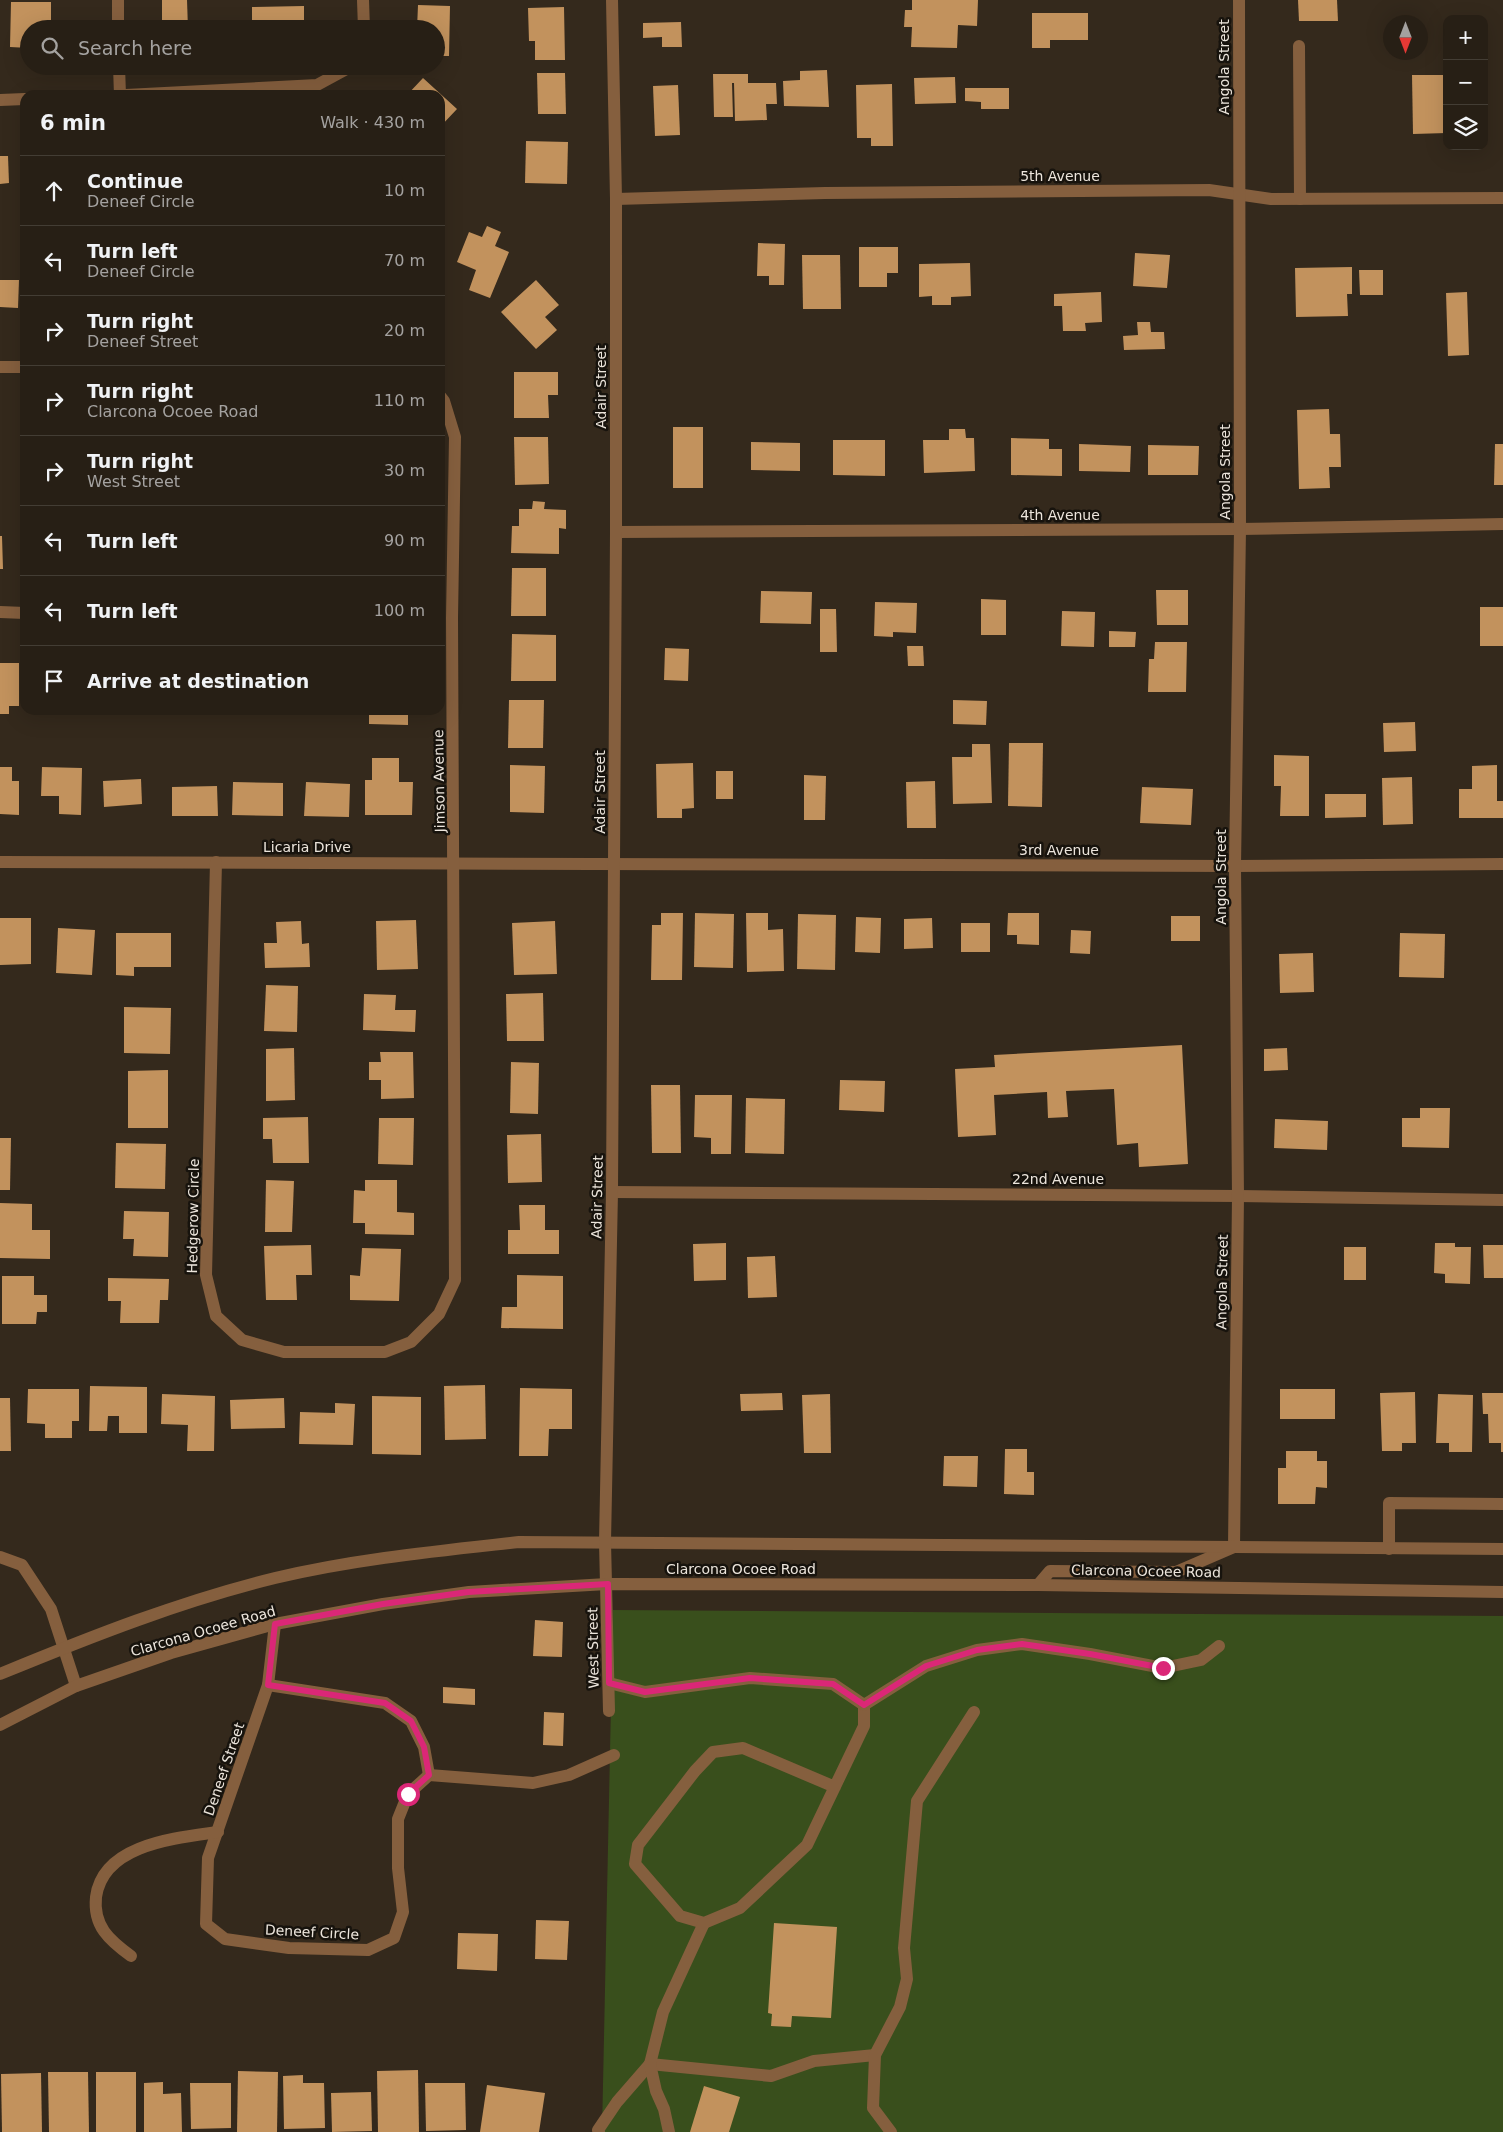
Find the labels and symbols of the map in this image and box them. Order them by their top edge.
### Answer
north arrow [1383,15,1428,60]
street label: Angola Street [1216,19,1232,115]
street label: 5th Avenue [1020,168,1100,184]
street label: Adair Street [593,345,609,429]
street label: Angola Street [1217,424,1233,520]
street label: 4th Avenue [1020,507,1100,523]
street label: Jimson Avenue [430,729,448,834]
street label: Adair Street [592,750,608,834]
street label: Angola Street [1213,829,1229,925]
street label: Licaria Drive [263,839,351,855]
street label: 3rd Avenue [1019,842,1099,858]
street label: Adair Street [588,1155,606,1239]
street label: Hedgerow Circle [184,1158,202,1274]
street label: 22nd Avenue [1012,1171,1104,1187]
street label: Angola Street [1213,1234,1231,1330]
street label: Clarcona Ocoee Road [666,1561,816,1577]
street label: Clarcona Ocoee Road [1071,1562,1221,1580]
street label: Clarcona Ocoee Road [129,1603,277,1659]
street label: West Street [584,1607,602,1689]
route end [1152,1657,1175,1680]
street label: Deneef Street [201,1720,248,1818]
route start [397,1783,420,1806]
street label: Deneef Circle [265,1922,359,1942]

